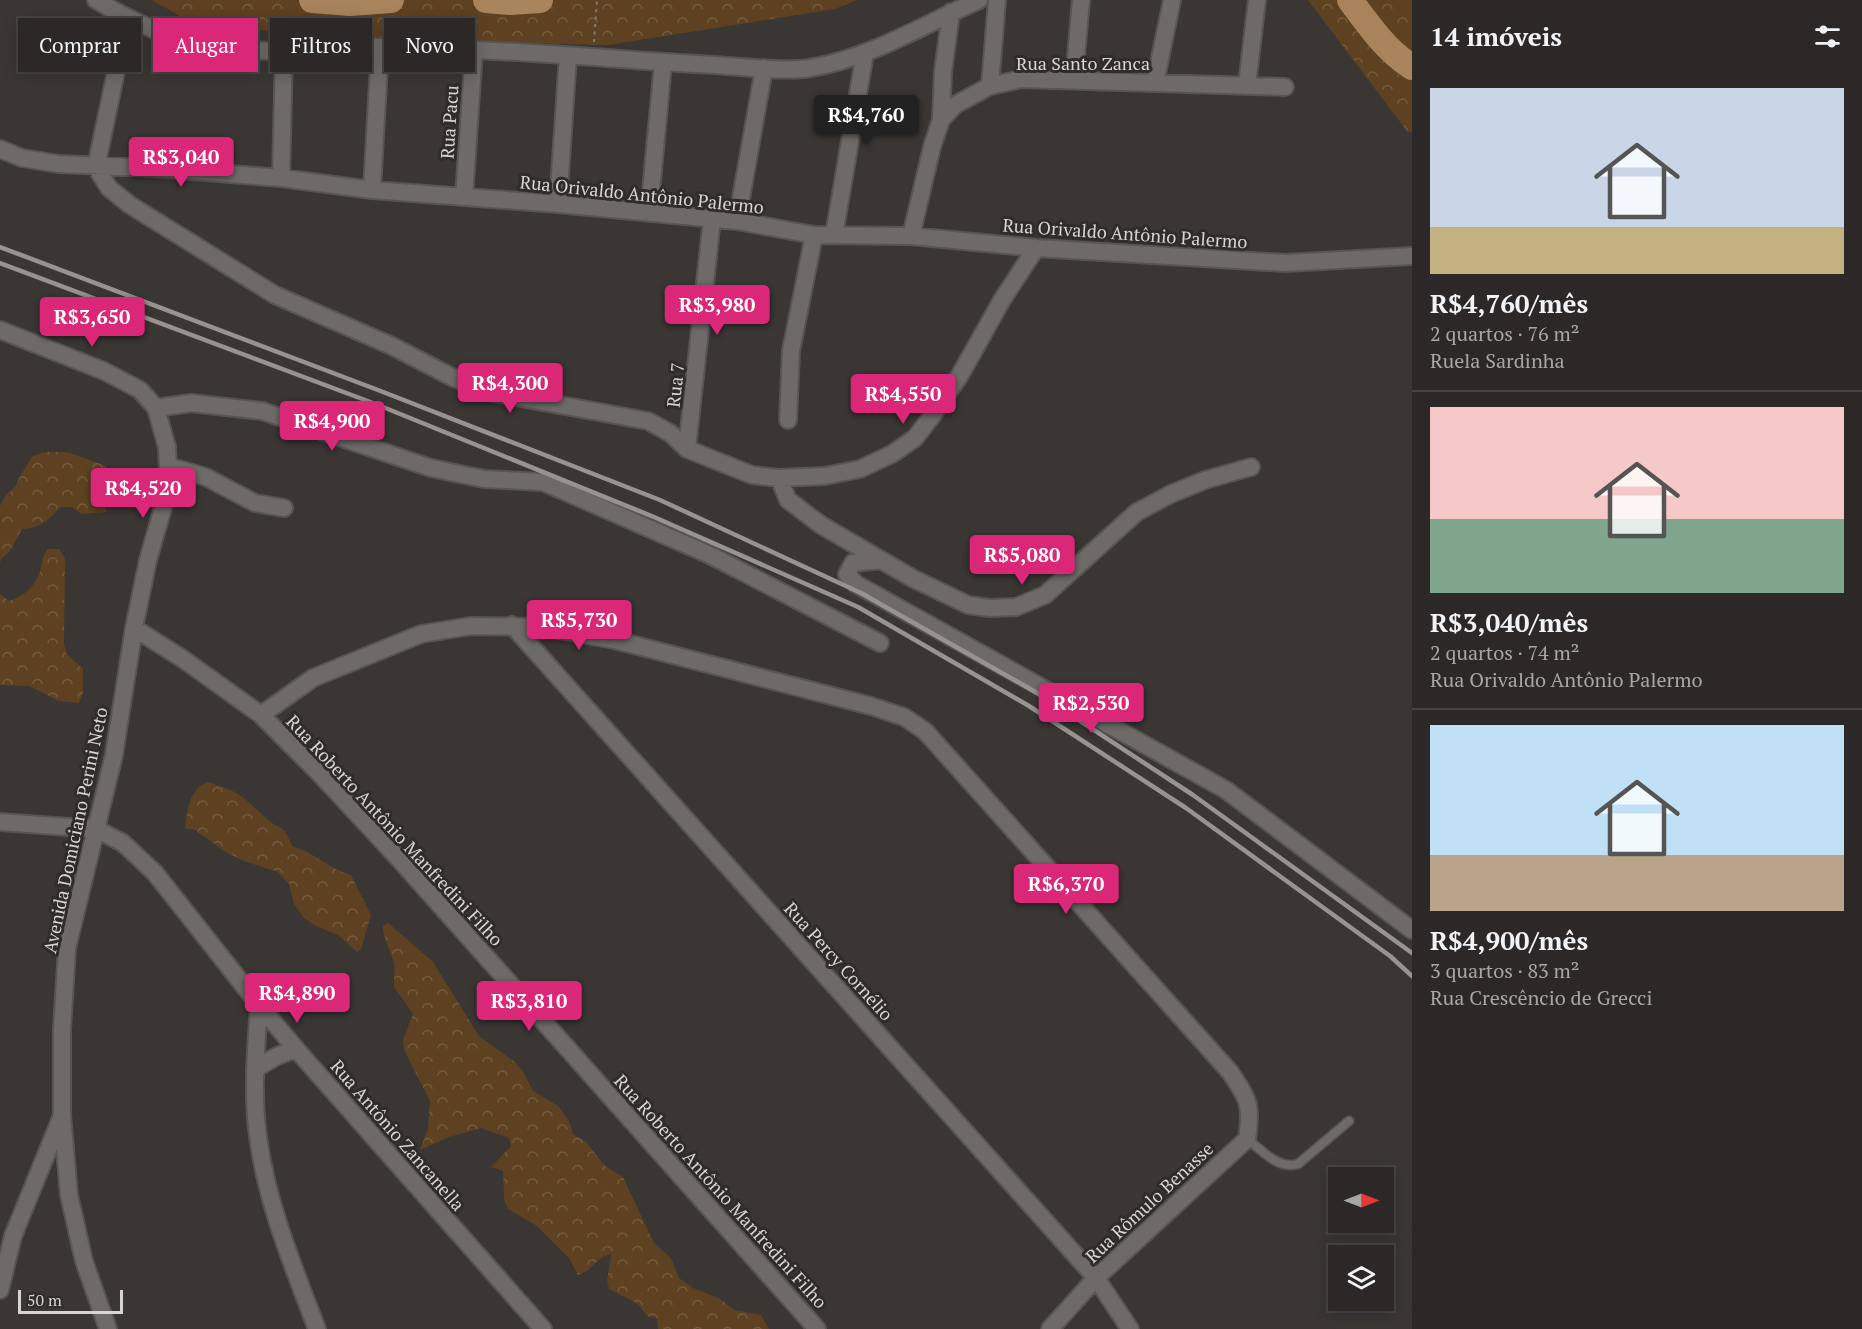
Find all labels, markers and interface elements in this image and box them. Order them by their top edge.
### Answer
chip: Comprar [18,18,141,72]
chip: Alugar [153,18,258,72]
chip: Filtros [270,18,372,72]
chip: Novo [384,18,475,72]
text: 14 imóveis [1430,19,1562,53]
icon: filters [1811,20,1844,53]
street label: Rua Santo Zanca [1016,51,1150,75]
street label: Rua Pacu [434,84,464,160]
pin: R$4,760 [811,95,921,146]
text: R$4,760 [828,101,904,128]
icon: home [1583,127,1691,235]
pin: R$3,040 [126,137,236,188]
text: R$3,040 [143,143,219,170]
street label: Rua Orivaldo Antônio Palermo [519,169,765,219]
street label: Rua Orivaldo Antônio Palermo [1002,212,1248,254]
pin: R$3,980 [662,285,772,336]
text: R$4,760/mês [1430,286,1588,320]
text: R$3,980 [679,291,755,318]
pin: R$3,650 [37,297,147,348]
text: R$3,650 [54,303,130,330]
text: 2 quartos · 76 m² [1430,320,1579,347]
text: Ruela Sardinha [1430,347,1565,374]
street label: Rua 7 [661,361,689,409]
pin: R$4,300 [455,363,565,414]
text: R$4,300 [472,369,548,396]
pin: R$4,550 [848,374,958,425]
text: R$4,550 [865,380,941,407]
pin: R$4,900 [277,401,387,452]
text: R$4,900 [294,407,370,434]
icon: home [1583,446,1691,554]
pin: R$4,520 [88,468,198,519]
text: R$4,520 [105,474,181,501]
pin: R$5,080 [967,535,1077,586]
text: R$5,080 [984,541,1060,568]
pin: R$5,730 [524,600,634,651]
text: R$3,040/mês [1430,605,1588,639]
text: R$5,730 [541,606,617,633]
text: 2 quartos · 74 m² [1430,639,1579,666]
text: Rua Orivaldo Antônio Palermo [1430,666,1703,693]
pin: R$2,530 [1036,683,1146,734]
text: R$2,530 [1053,689,1129,716]
street label: Avenida Domiciano Perini Neto [37,705,113,955]
street label: Rua Roberto Antônio Manfredini Filho [281,709,509,951]
icon: home [1583,764,1691,872]
pin: R$6,370 [1011,864,1121,915]
text: R$6,370 [1028,870,1104,897]
street label: Rua Percy Cornélio [779,897,899,1025]
text: R$4,900/mês [1430,923,1588,957]
text: 3 quartos · 83 m² [1430,957,1579,984]
pin: R$4,890 [242,973,352,1024]
text: R$4,890 [259,979,335,1006]
pin: R$3,810 [474,981,584,1032]
text: Rua Crescêncio de Grecci [1430,984,1652,1011]
text: R$3,810 [491,987,567,1014]
street label: Rua Antônio Zancanella [326,1054,470,1216]
street label: Rua Roberto Antônio Manfredini Filho [609,1069,833,1313]
street label: Rua Rômulo Benasse [1080,1136,1218,1268]
north arrow [1328,1167,1394,1233]
map controls [1328,1167,1394,1311]
button: layers [1328,1245,1394,1311]
scale bar [18,1287,123,1314]
text: 50 m [27,1289,62,1311]

